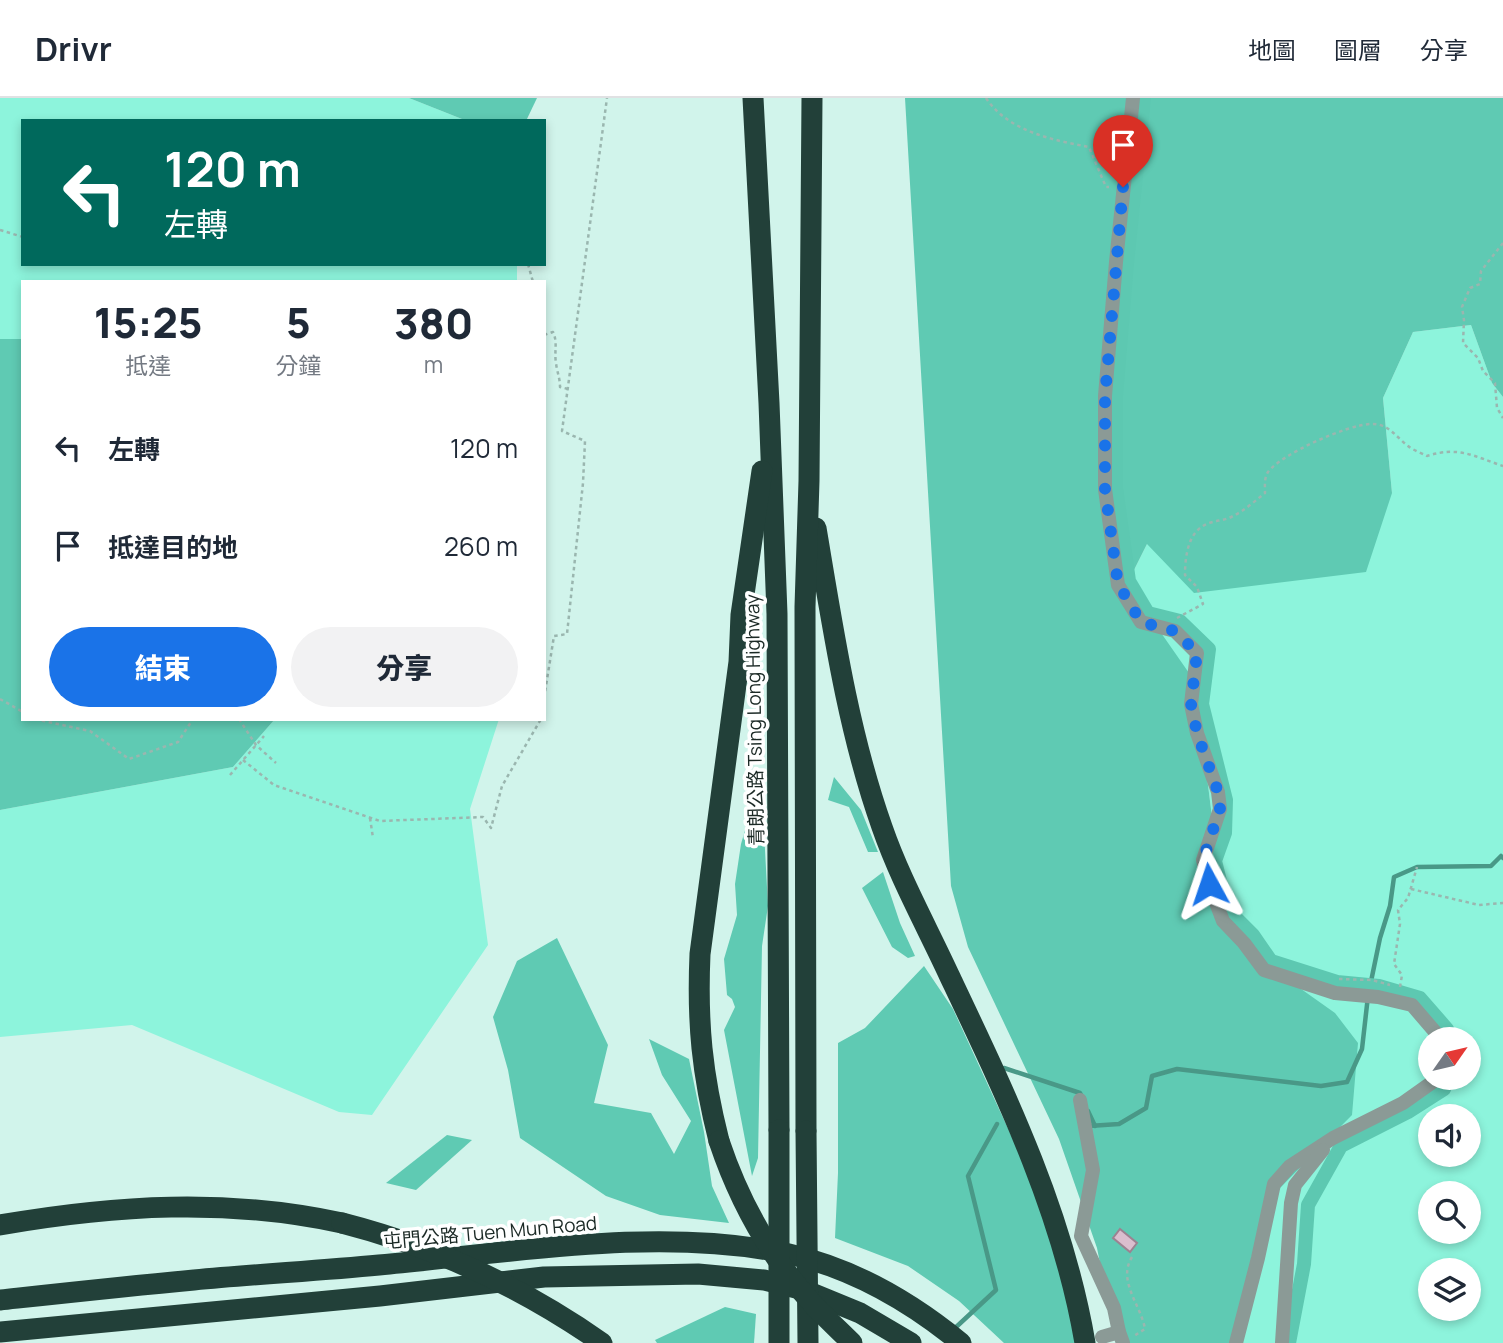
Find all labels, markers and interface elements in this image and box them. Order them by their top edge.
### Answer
text: Drivr [35,26,112,71]
text: 地圖 [1248,33,1296,66]
text: 圖層 [1334,33,1382,66]
text: 分享 [1420,33,1468,66]
pin [1093,115,1153,187]
icon: arrive [1104,126,1142,164]
text: 120 m [164,135,301,202]
icon: left [49,147,140,238]
text: 左轉 [164,202,228,246]
text: 15:25 [94,293,203,351]
text: 5 [286,293,311,351]
text: 380 [394,294,473,352]
text: m [424,348,443,380]
text: 抵達 [125,349,171,381]
text: 分鐘 [275,349,321,381]
icon: left [49,429,87,467]
text: 120 m [450,430,518,466]
text: 左轉 [108,431,160,467]
icon: arrive [49,527,87,565]
text: 260 m [444,528,518,564]
text: 抵達目的地 [108,529,238,565]
street label: 青朗公路 Tsing Long Highway [739,594,769,846]
button: 結束 [49,627,277,707]
button: 分享 [291,627,518,707]
position arrow [1172,847,1246,921]
north arrow [1418,1027,1480,1090]
map controls [1418,1027,1481,1321]
button: sound [1418,1104,1481,1167]
button: search [1418,1181,1481,1244]
street label: 屯門公路 Tuen Mun Road [382,1210,598,1254]
button: layers [1418,1258,1481,1321]

